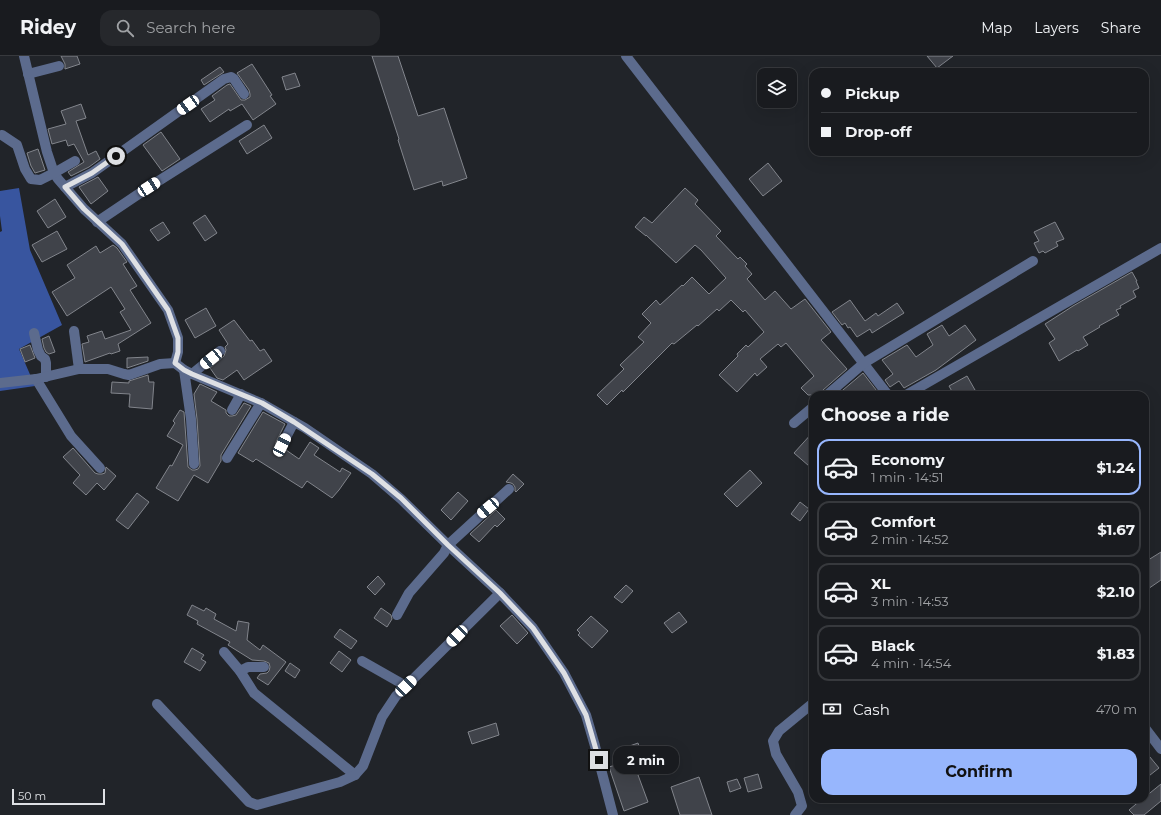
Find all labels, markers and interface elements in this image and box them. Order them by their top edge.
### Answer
search box [100,10,380,46]
text: Ridey [20,16,76,39]
icon: search [114,17,136,39]
text: Search here [146,18,235,37]
text: Map [981,19,1012,37]
text: Layers [1034,19,1079,37]
text: Share [1101,19,1141,37]
map controls [757,68,797,108]
button: layers [757,68,797,108]
text: Pickup [845,84,900,103]
car [175,93,201,117]
text: Drop-off [845,122,912,141]
route start [107,147,125,165]
car [136,175,162,199]
car [198,347,224,371]
text: Choose a ride [821,404,949,426]
car [271,432,293,458]
icon: car [823,449,859,485]
text: Economy [871,450,944,469]
text: $1.24 [1097,458,1135,477]
text: 1 min · 14:51 [871,469,943,485]
car [475,496,501,520]
icon: car [823,511,859,547]
text: Comfort [871,512,936,531]
text: $1.67 [1097,520,1135,539]
text: 2 min · 14:52 [871,531,949,547]
icon: car [823,573,859,609]
text: XL [871,574,890,593]
text: $2.10 [1097,582,1135,601]
text: 3 min · 14:53 [871,593,949,609]
car [444,623,470,649]
icon: car [823,635,859,671]
text: Black [871,636,915,655]
text: $1.83 [1097,644,1135,663]
text: 4 min · 14:54 [871,655,951,671]
car [393,673,419,699]
icon: cash [821,698,843,720]
text: Cash [853,700,890,719]
text: 470 m [1096,701,1137,717]
callout: 2 min [613,746,679,774]
button: Confirm [821,749,1137,795]
route end [590,751,608,769]
text: 2 min [627,752,665,768]
scale bar [12,787,105,806]
text: 50 m [18,789,46,803]

